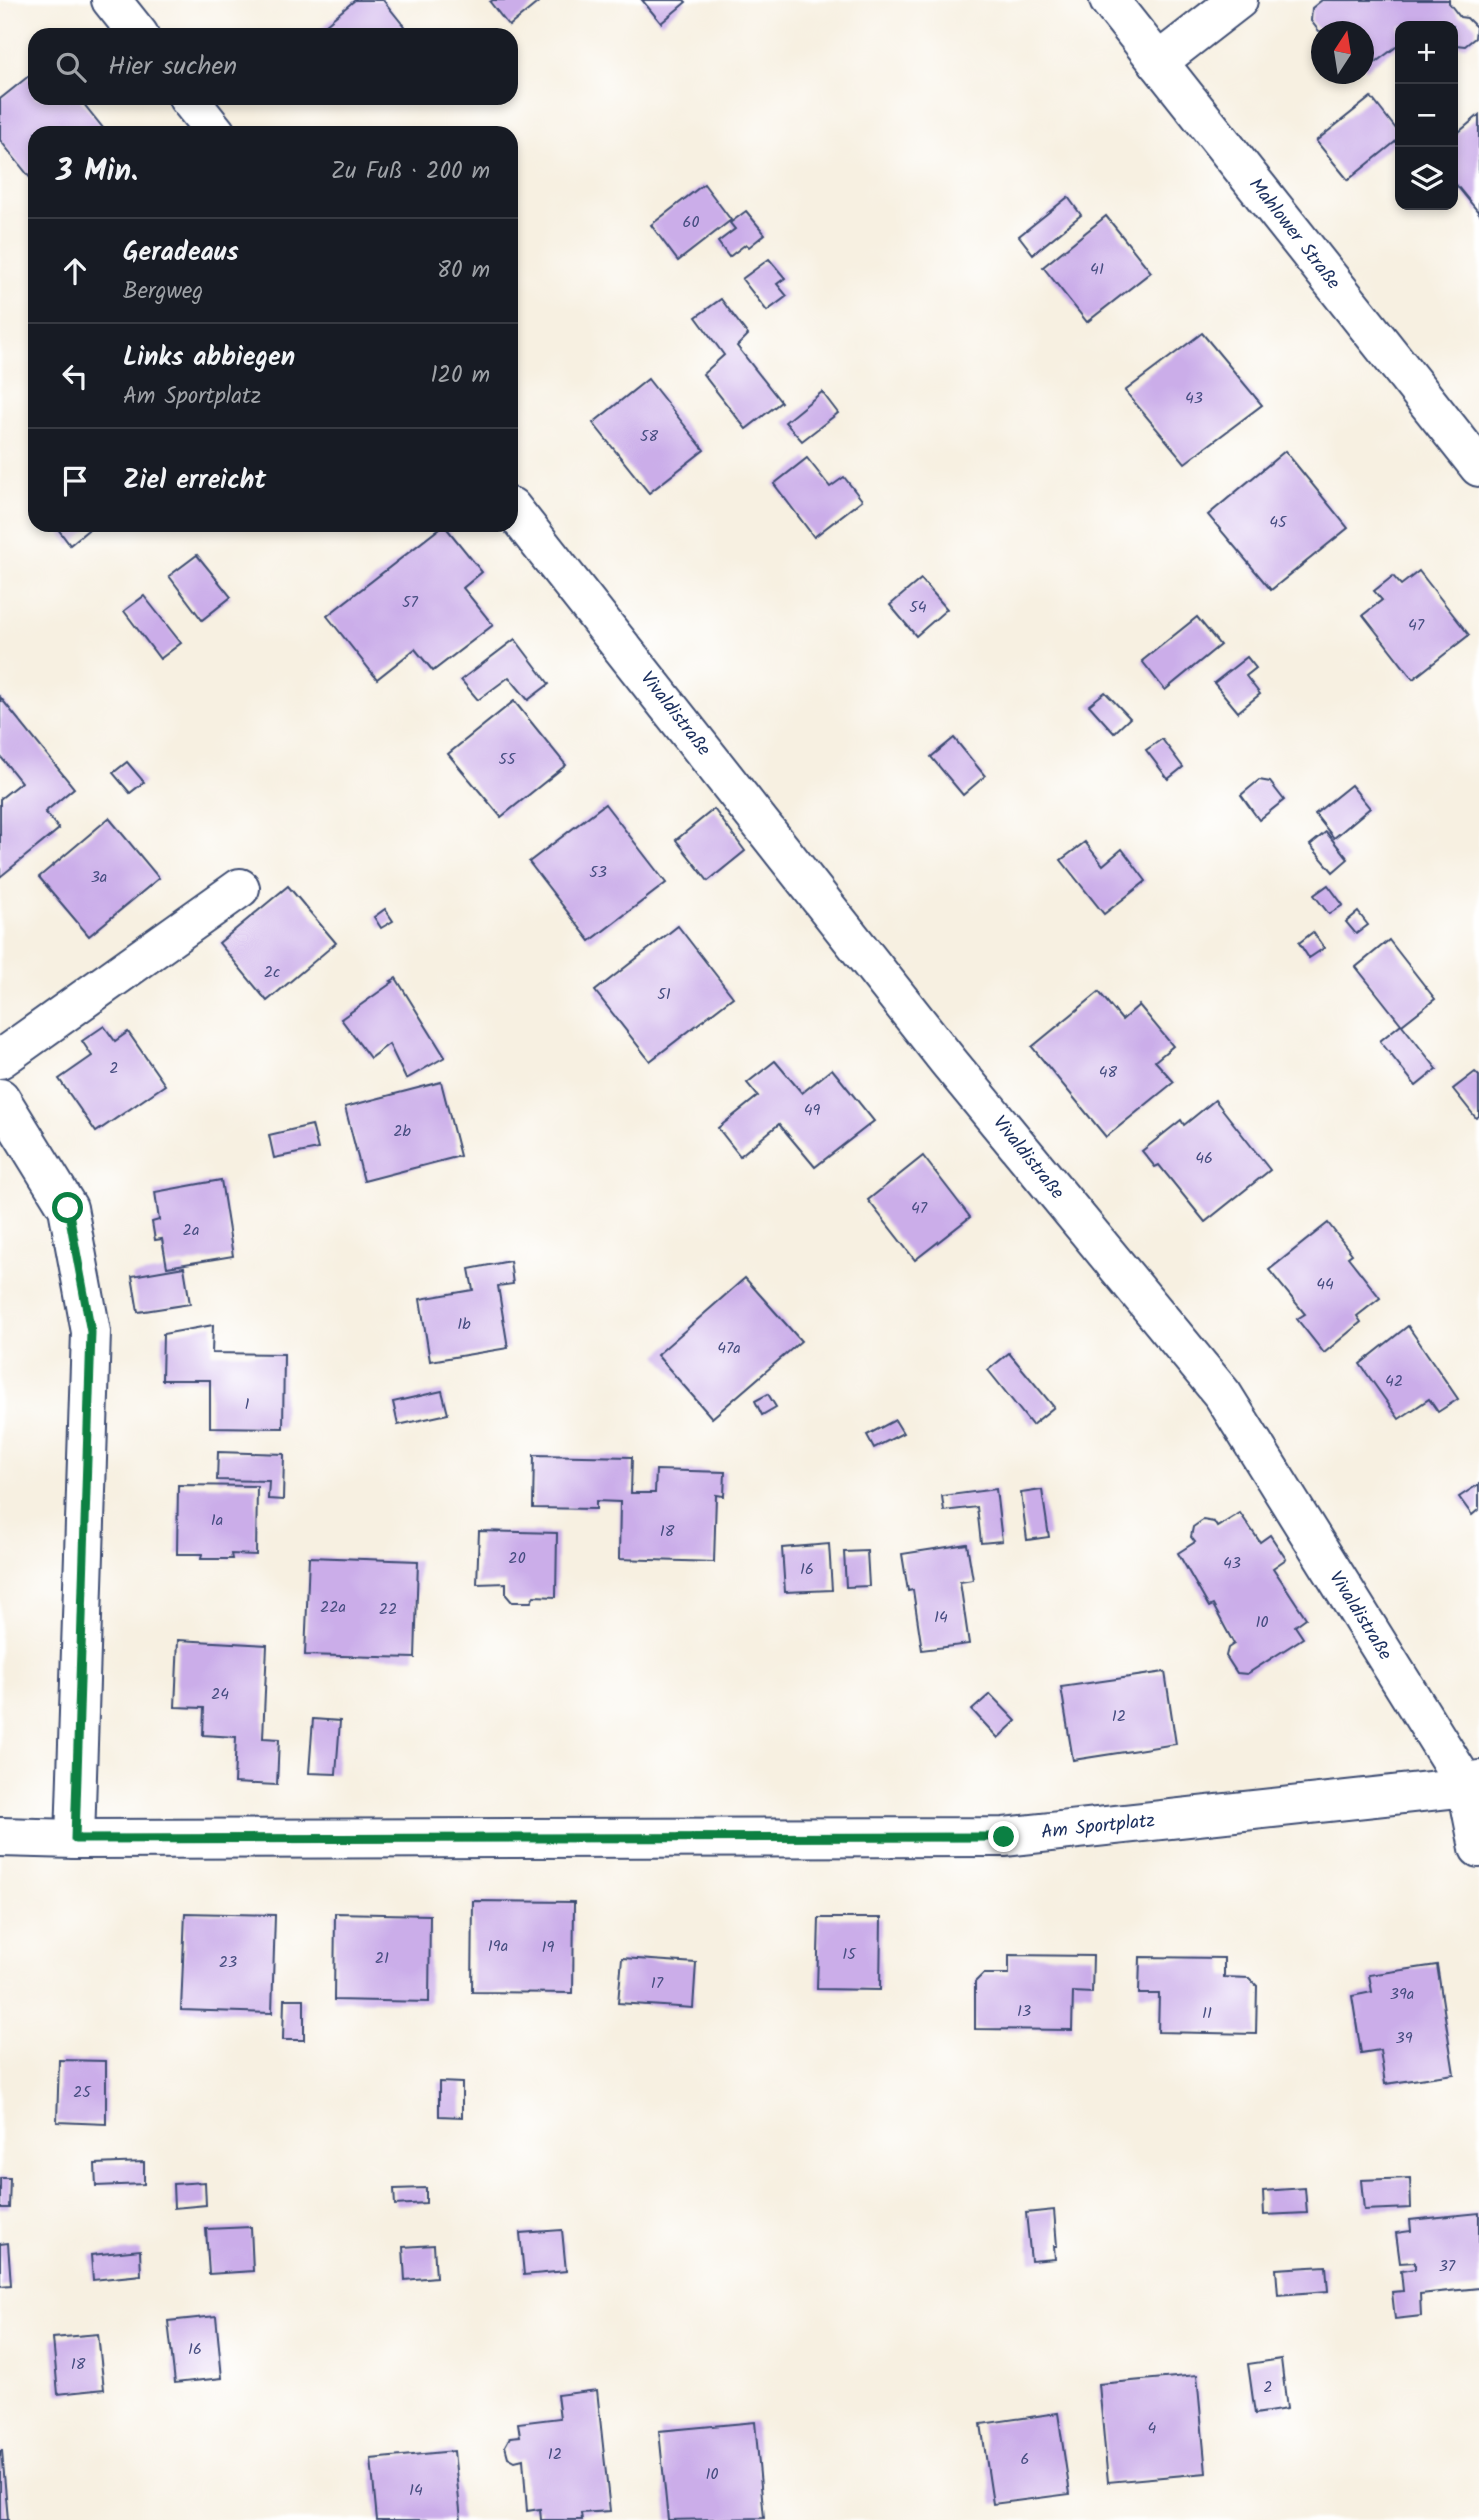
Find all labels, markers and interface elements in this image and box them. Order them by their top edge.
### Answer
north arrow [1311,21,1374,84]
map controls [1395,21,1458,210]
button: + [1395,21,1458,84]
search box [28,28,518,105]
text: Hier suchen [108,46,237,88]
icon: search [52,48,90,86]
button: − [1395,84,1458,147]
button: layers [1395,147,1458,210]
text: 3 Min. [56,148,138,196]
text: Zu Fuß · 200 m [331,154,490,190]
street label: Mahlower Straße [1241,172,1348,297]
house number: 60 [683,210,699,235]
text: Geradeaus [123,232,239,274]
icon: ahead [56,252,94,290]
text: 80 m [437,253,490,289]
house number: 41 [1090,257,1104,282]
text: Bergweg [123,274,203,310]
text: Links abbiegen [123,337,295,379]
icon: left [56,357,94,395]
text: 120 m [430,358,490,394]
text: Am Sportplatz [123,379,261,415]
house number: 43 [1185,386,1203,411]
house number: 58 [640,424,658,449]
text: Ziel erreicht [123,460,266,502]
icon: arrive [56,462,94,500]
house number: 45 [1269,510,1288,535]
house number: 57 [402,590,419,615]
house number: 54 [909,595,927,620]
house number: 47 [1408,613,1425,638]
street label: Vivaldistraße [632,665,718,763]
house number: 55 [498,747,517,772]
house number: 53 [589,860,607,885]
house number: 3a [91,865,107,890]
house number: 2c [264,960,280,985]
house number: 51 [657,982,671,1007]
house number: 2 [109,1056,119,1081]
house number: 48 [1099,1060,1118,1085]
house number: 49 [804,1098,821,1123]
street label: Vivaldistraße [985,1109,1072,1207]
house number: 2b [393,1119,411,1144]
house number: 46 [1195,1146,1213,1171]
route start [52,1192,83,1223]
house number: 47 [911,1196,928,1221]
house number: 2a [183,1218,199,1243]
house number: 44 [1316,1272,1334,1297]
house number: 1b [457,1312,471,1337]
house number: 47a [717,1336,741,1361]
house number: 42 [1385,1369,1403,1394]
house number: 1 [244,1392,250,1417]
house number: 1a [211,1508,223,1533]
house number: 18 [660,1519,675,1544]
house number: 20 [508,1546,526,1571]
house number: 43 [1223,1551,1241,1576]
house number: 16 [800,1557,814,1582]
street label: Vivaldistraße [1321,1565,1400,1667]
house number: 22a [320,1595,346,1620]
house number: 22 [379,1597,397,1622]
house number: 14 [934,1605,948,1630]
house number: 10 [1255,1610,1269,1635]
house number: 24 [211,1682,229,1707]
house number: 12 [1112,1704,1126,1729]
street label: Am Sportplatz [1040,1806,1156,1848]
route end [988,1821,1019,1852]
house number: 19a [488,1934,508,1959]
house number: 19 [542,1935,555,1960]
house number: 15 [842,1942,857,1967]
house number: 21 [375,1946,389,1971]
house number: 23 [219,1950,237,1975]
house number: 17 [651,1971,664,1996]
house number: 39a [1390,1982,1414,2007]
house number: 13 [1017,1999,1031,2024]
house number: 11 [1202,2001,1212,2026]
house number: 39 [1396,2026,1413,2051]
house number: 25 [73,2080,92,2105]
house number: 37 [1439,2254,1456,2279]
house number: 16 [188,2337,202,2362]
house number: 18 [71,2352,86,2377]
house number: 2 [1263,2375,1273,2400]
house number: 4 [1148,2416,1157,2441]
house number: 12 [548,2442,562,2467]
house number: 6 [1021,2447,1029,2472]
house number: 10 [705,2462,719,2487]
house number: 14 [409,2478,423,2503]

